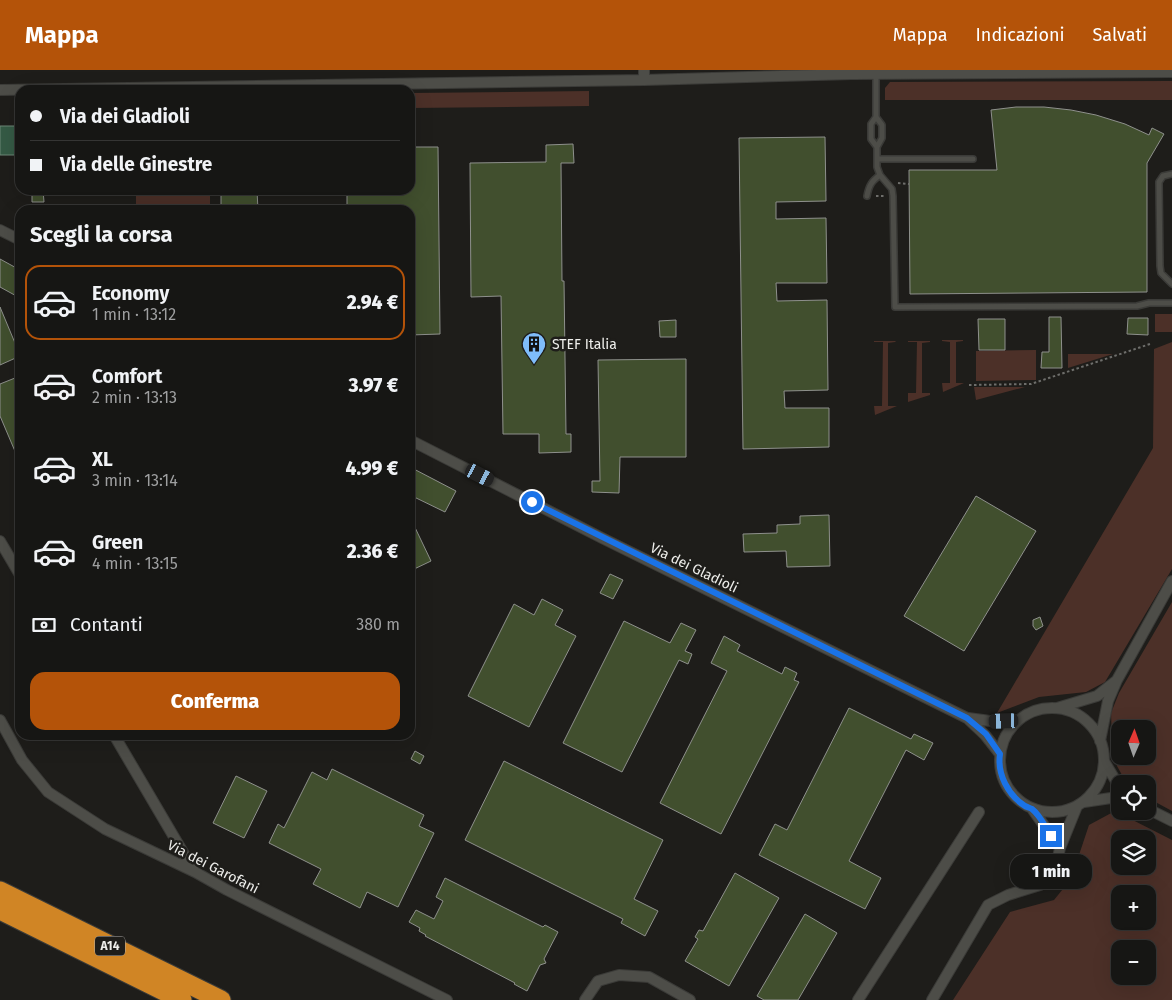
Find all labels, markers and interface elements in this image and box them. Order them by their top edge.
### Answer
text: Mappa [25,21,99,49]
text: Mappa [893,24,948,46]
text: Indicazioni [976,24,1065,46]
text: Salvati [1093,24,1147,46]
text: Via dei Gladioli [60,105,190,128]
text: Via delle Ginestre [60,153,212,176]
text: Scegli la corsa [30,221,173,248]
icon: car [32,280,77,325]
text: Economy [92,282,169,305]
text: 2.94 € [347,291,398,314]
text: 1 min · 13:12 [92,305,176,324]
building icon: STEF Italia [521,331,547,365]
place label: STEF Italia [552,336,617,353]
icon: car [32,363,77,408]
text: Comfort [92,365,162,388]
text: 3.97 € [349,374,398,397]
text: 2 min · 13:13 [92,388,177,407]
icon: car [32,446,77,491]
text: XL [92,448,113,471]
text: 4.99 € [346,457,398,480]
car [463,462,496,488]
text: 3 min · 13:14 [92,471,178,490]
route start [521,491,543,513]
icon: car [32,529,77,574]
text: Green [92,531,143,554]
street label: Via dei Gladioli [647,539,741,597]
text: 2.36 € [347,540,398,563]
text: 4 min · 13:15 [92,554,178,573]
icon: cash [30,611,58,639]
text: Contanti [70,613,143,636]
text: 380 m [356,615,400,634]
button: Conferma [30,672,400,730]
car [988,713,1019,729]
north arrow [1111,720,1156,765]
map controls [1111,720,1156,985]
button: locate [1111,775,1156,820]
route end [1040,825,1062,847]
button: layers [1111,830,1156,875]
street label: Via dei Garofani [164,837,262,897]
callout: 1 min [1010,854,1092,888]
text: 1 min [1032,862,1070,881]
button: + [1111,885,1156,930]
road number: A14 [95,936,125,956]
button: − [1111,940,1156,985]

